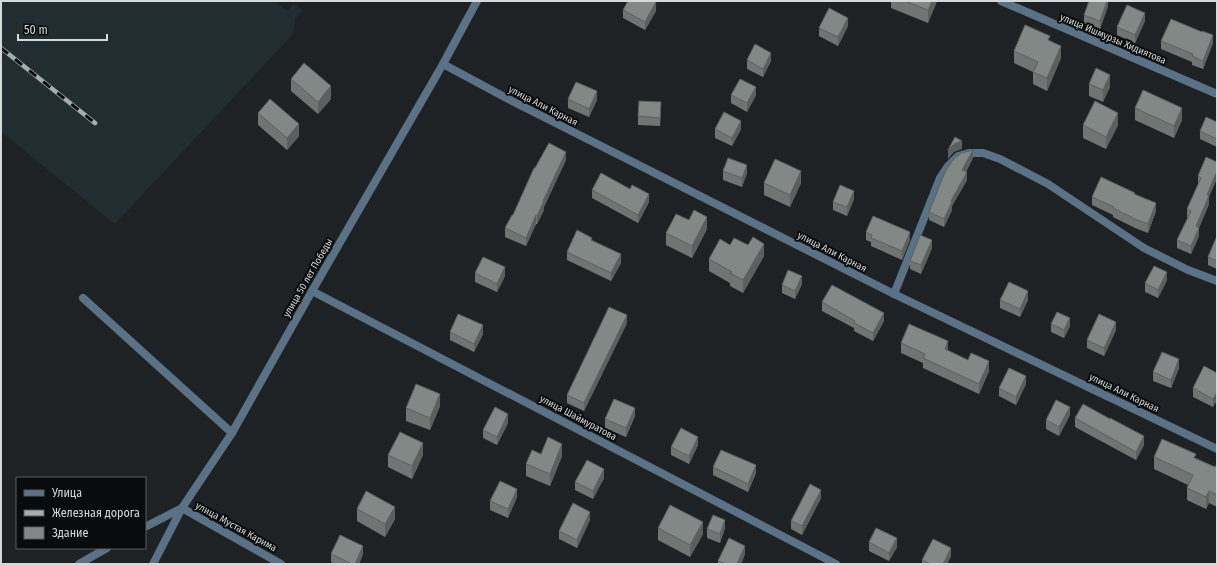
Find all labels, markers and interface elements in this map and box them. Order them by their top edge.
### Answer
street label: улица Ишмурзы Хидиятова [1058,11,1168,67]
scale bar [18,16,107,42]
text: 50 m [24,23,48,37]
street label: улица Али Карная [506,83,580,129]
street label: улица Али Карная [795,229,869,275]
street label: улица 50 лет Победы [281,237,335,319]
street label: улица Али Карная [1087,371,1161,415]
street label: улица Шаймуратова [538,393,619,443]
legend [16,477,146,549]
text: Улица [51,486,82,500]
street label: улица Мустая Карима [193,500,279,554]
text: Железная дорога [52,506,140,520]
text: Здание [52,526,88,540]

